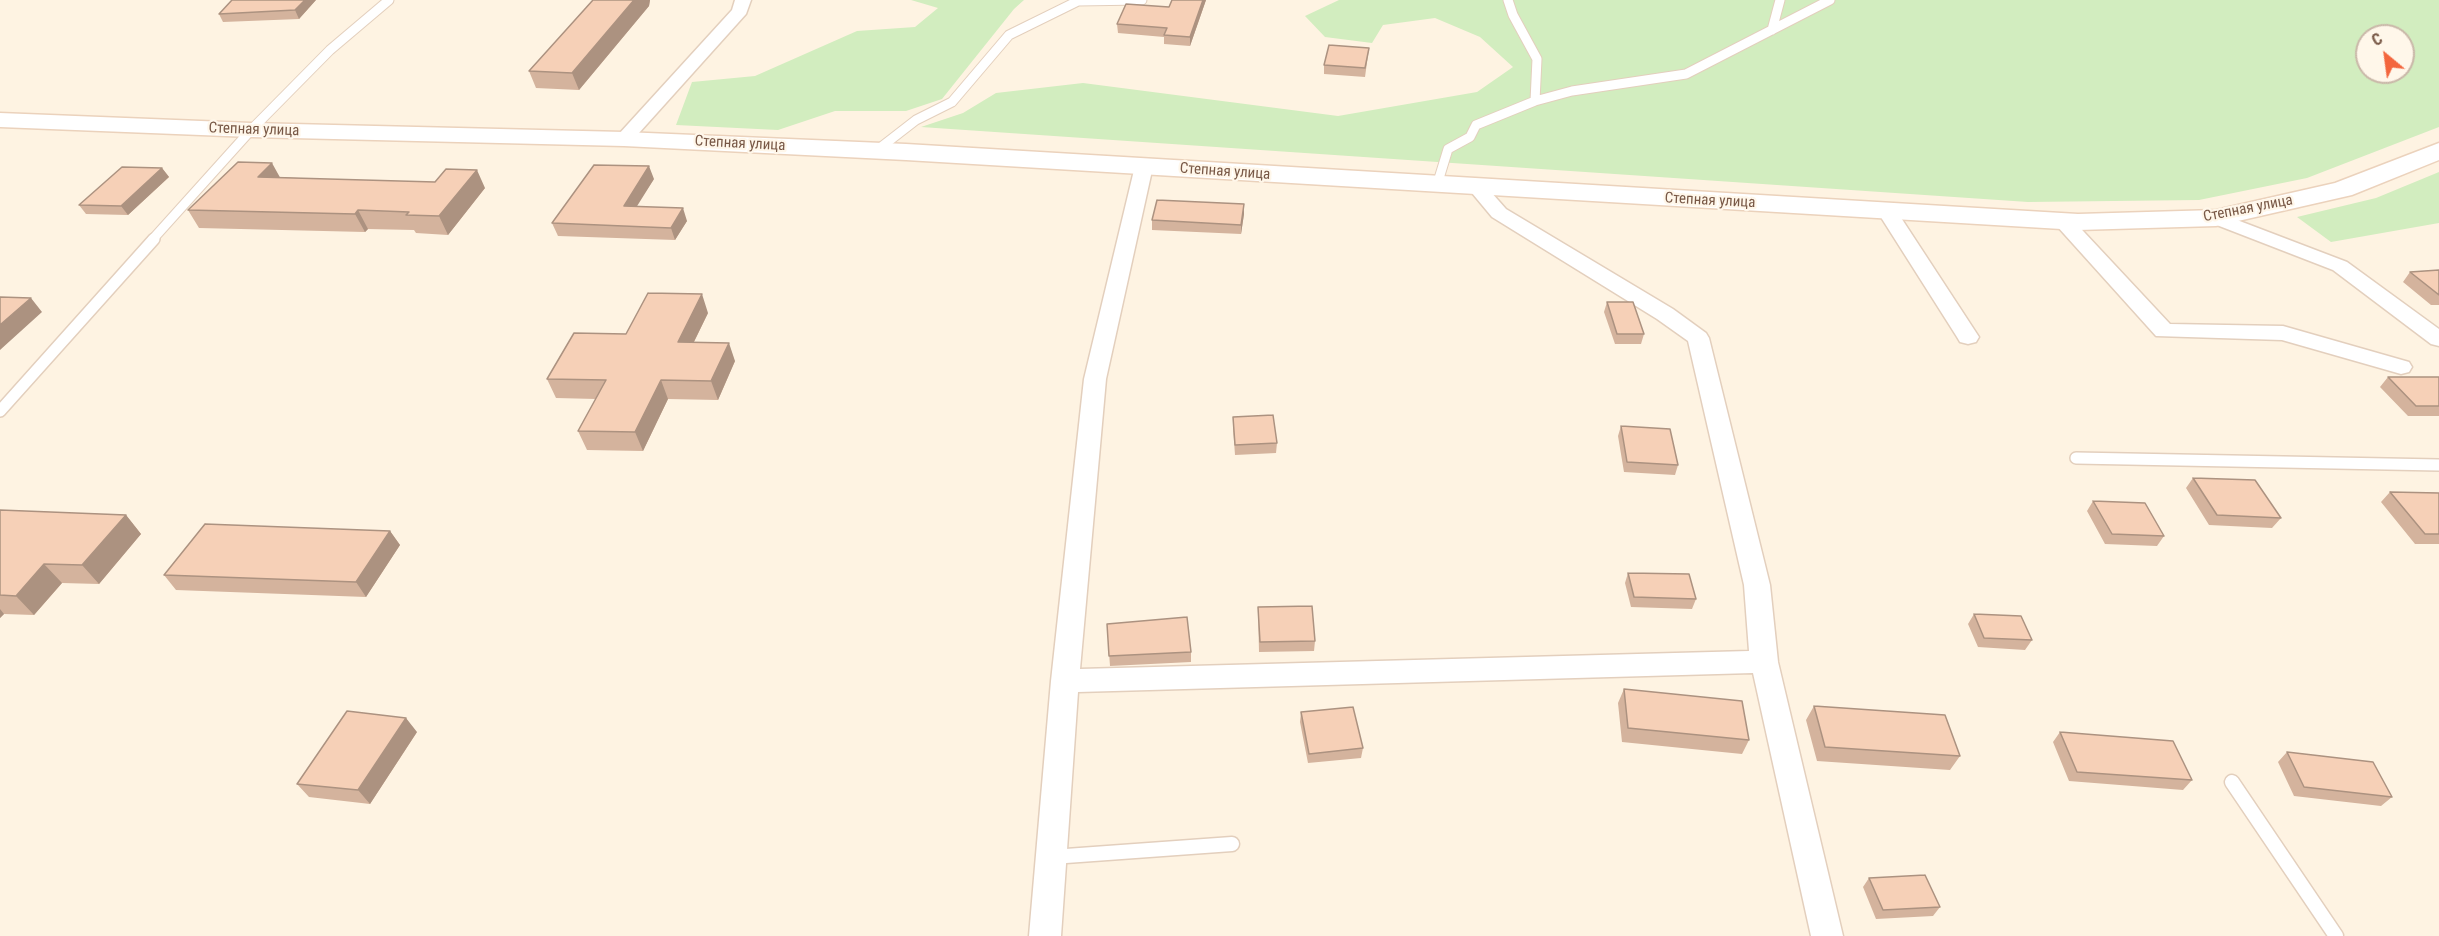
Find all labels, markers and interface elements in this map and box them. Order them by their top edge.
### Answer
north arrow [2355,24,2415,84]
text: С [2368,29,2386,50]
street label: Степная улица [208,119,300,141]
street label: Степная улица [694,133,786,155]
street label: Степная улица [1179,160,1271,184]
street label: Степная улица [1664,190,1756,212]
street label: Степная улица [2202,192,2294,226]

